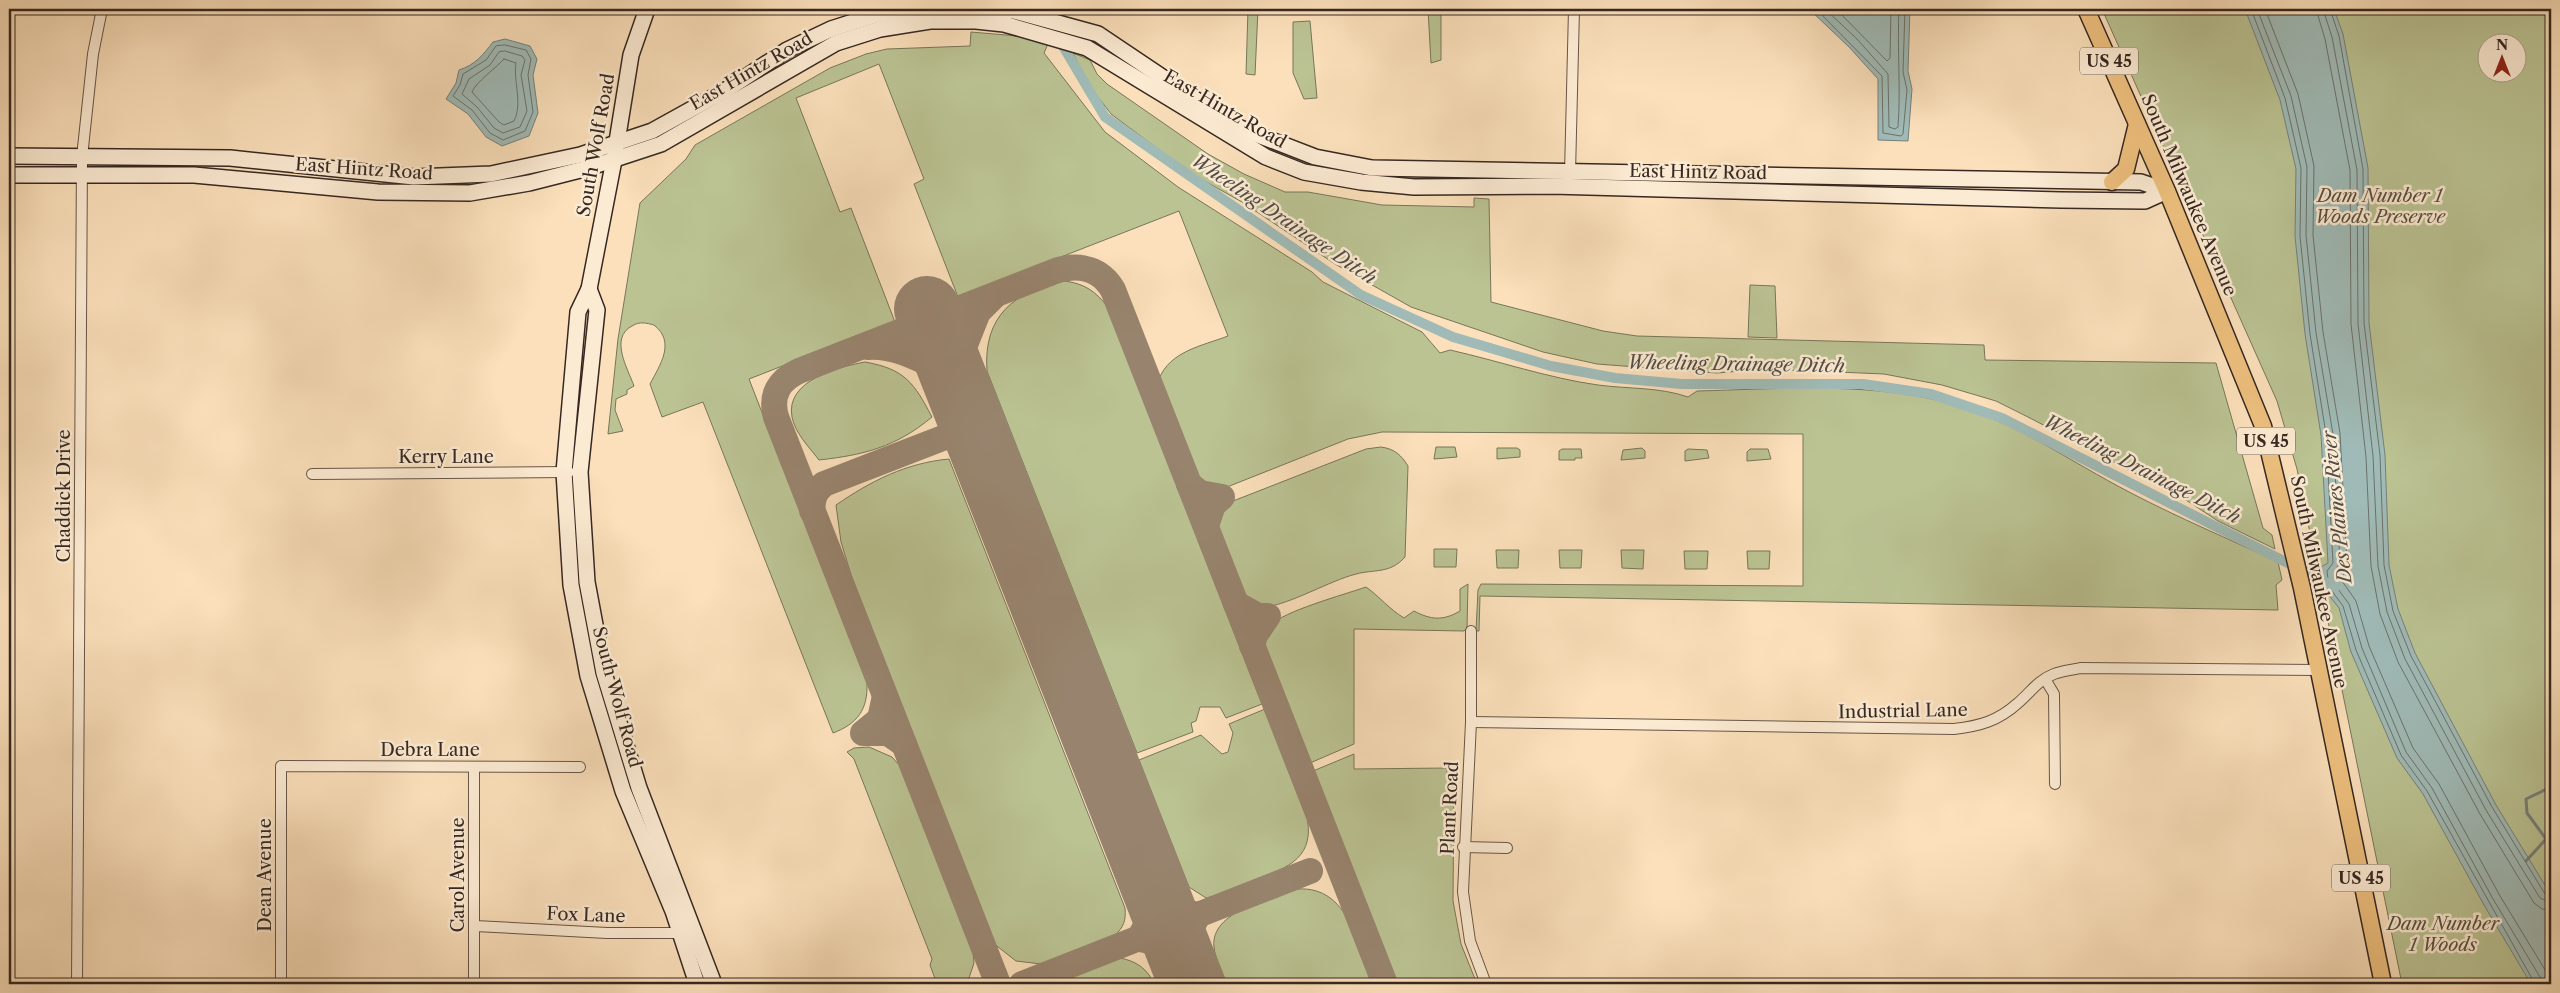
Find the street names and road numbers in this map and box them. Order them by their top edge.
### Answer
street label: East Hintz Road [686,27,816,115]
road number: US 45 [2080,48,2138,74]
street label: East Hintz Road [1160,65,1290,153]
street label: South Wolf Road [573,72,619,218]
street label: South Milwaukee Avenue [2136,91,2242,299]
street label: East Hintz Road [294,153,434,185]
street label: East Hintz Road [1629,160,1767,184]
road number: US 45 [2237,428,2295,454]
street label: Chaddick Drive [53,429,75,563]
street label: Kerry Lane [398,446,494,468]
street label: South Milwaukee Avenue [2286,474,2352,690]
street label: South Wolf Road [588,624,646,770]
street label: Industrial Lane [1838,699,1968,723]
street label: Debra Lane [380,739,480,761]
street label: Plant Road [1437,761,1463,855]
street label: Carol Avenue [447,817,469,933]
street label: Dean Avenue [254,818,276,932]
road number: US 45 [2332,864,2390,891]
street label: Fox Lane [546,903,626,927]

